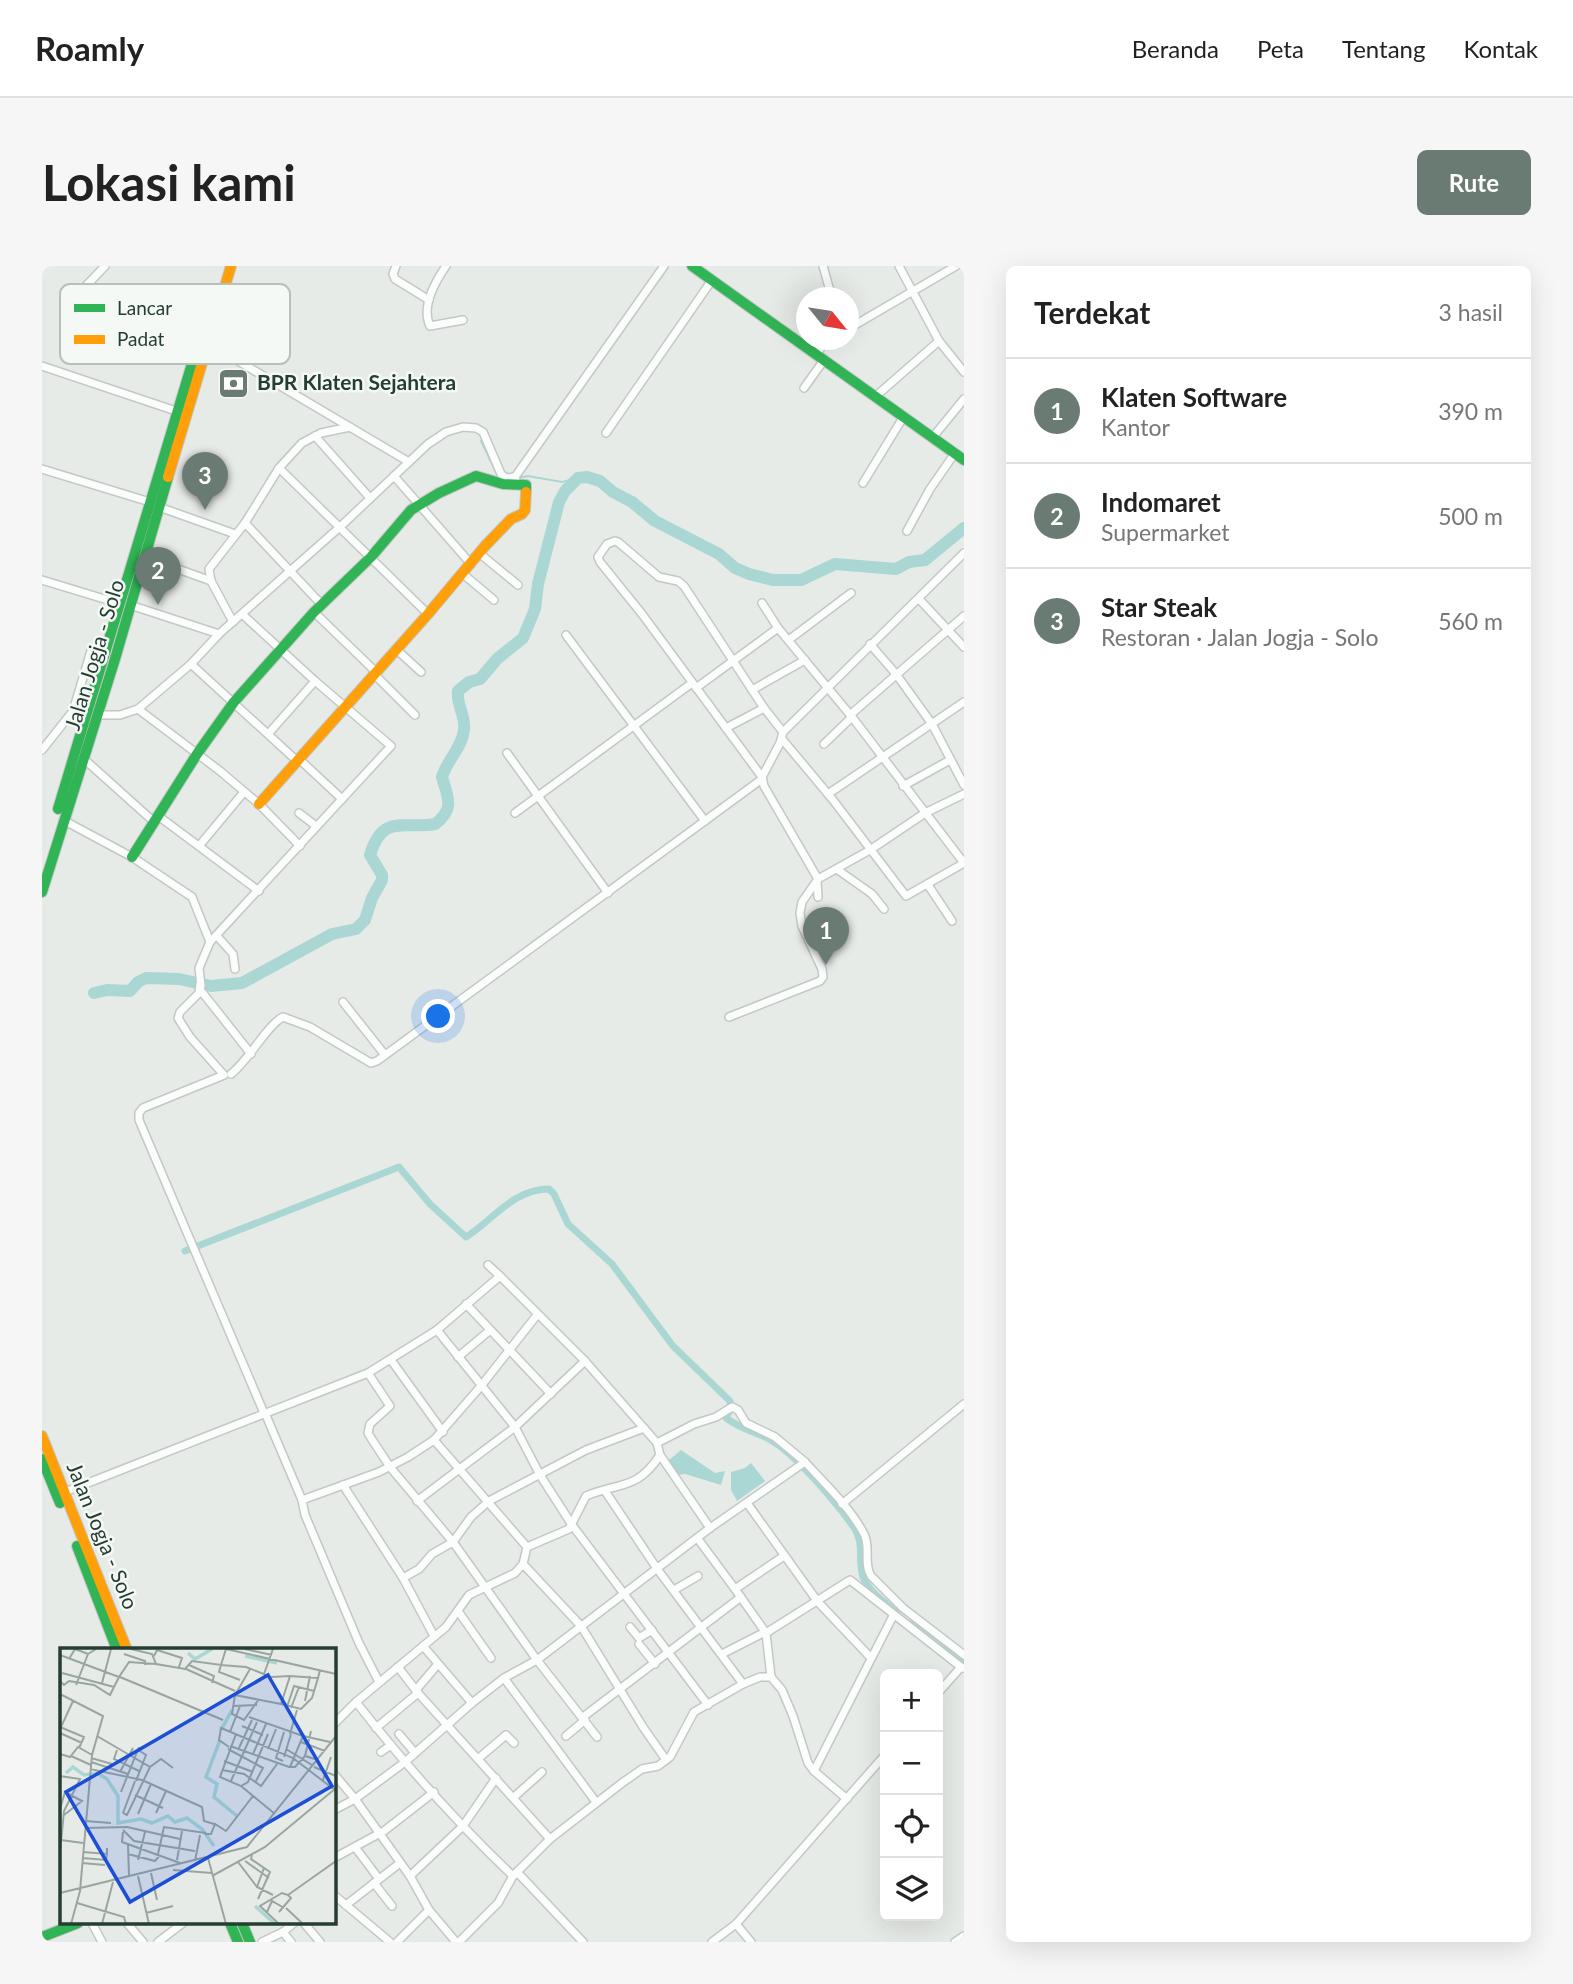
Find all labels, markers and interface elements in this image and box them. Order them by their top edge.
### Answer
text: Roamly [35,28,144,68]
text: Beranda [1132,34,1219,63]
text: Peta [1257,34,1304,63]
text: Tentang [1342,34,1425,63]
text: Kontak [1463,34,1538,63]
button: Rute [1417,150,1531,215]
text: Lokasi kami [42,153,296,211]
legend [60,284,290,364]
north arrow [796,287,859,350]
text: Terdekat [1034,294,1150,330]
text: Lancar [117,296,172,319]
text: 3 hasil [1439,298,1503,326]
text: Padat [117,327,165,350]
bank icon: BPR Klaten Sejahtera [217,366,251,400]
place label: BPR Klaten Sejahtera [257,369,456,394]
text: Klaten Software [1101,381,1287,413]
text: 1 [1050,397,1064,425]
text: 390 m [1438,397,1503,425]
text: Kantor [1101,413,1170,441]
pin: 3 [182,452,228,510]
text: Indomaret [1101,486,1221,518]
text: 2 [1050,502,1064,530]
text: 500 m [1438,502,1503,530]
text: Supermarket [1101,518,1230,546]
pin: 2 [135,547,181,605]
street label: Jalan Jogja - Solo [59,576,128,733]
text: Star Steak [1101,591,1217,623]
text: 3 [1050,607,1064,635]
text: 560 m [1438,607,1503,635]
text: Restoran · Jalan Jogja - Solo [1101,623,1379,651]
pin: 1 [803,907,849,965]
your location [421,999,455,1033]
street label: Jalan Jogja - Solo [63,1458,144,1613]
inset map [60,1648,336,1924]
map controls [880,1669,943,1921]
button: + [880,1669,943,1732]
button: − [880,1732,943,1795]
button: locate [880,1795,943,1858]
button: layers [880,1858,943,1921]

